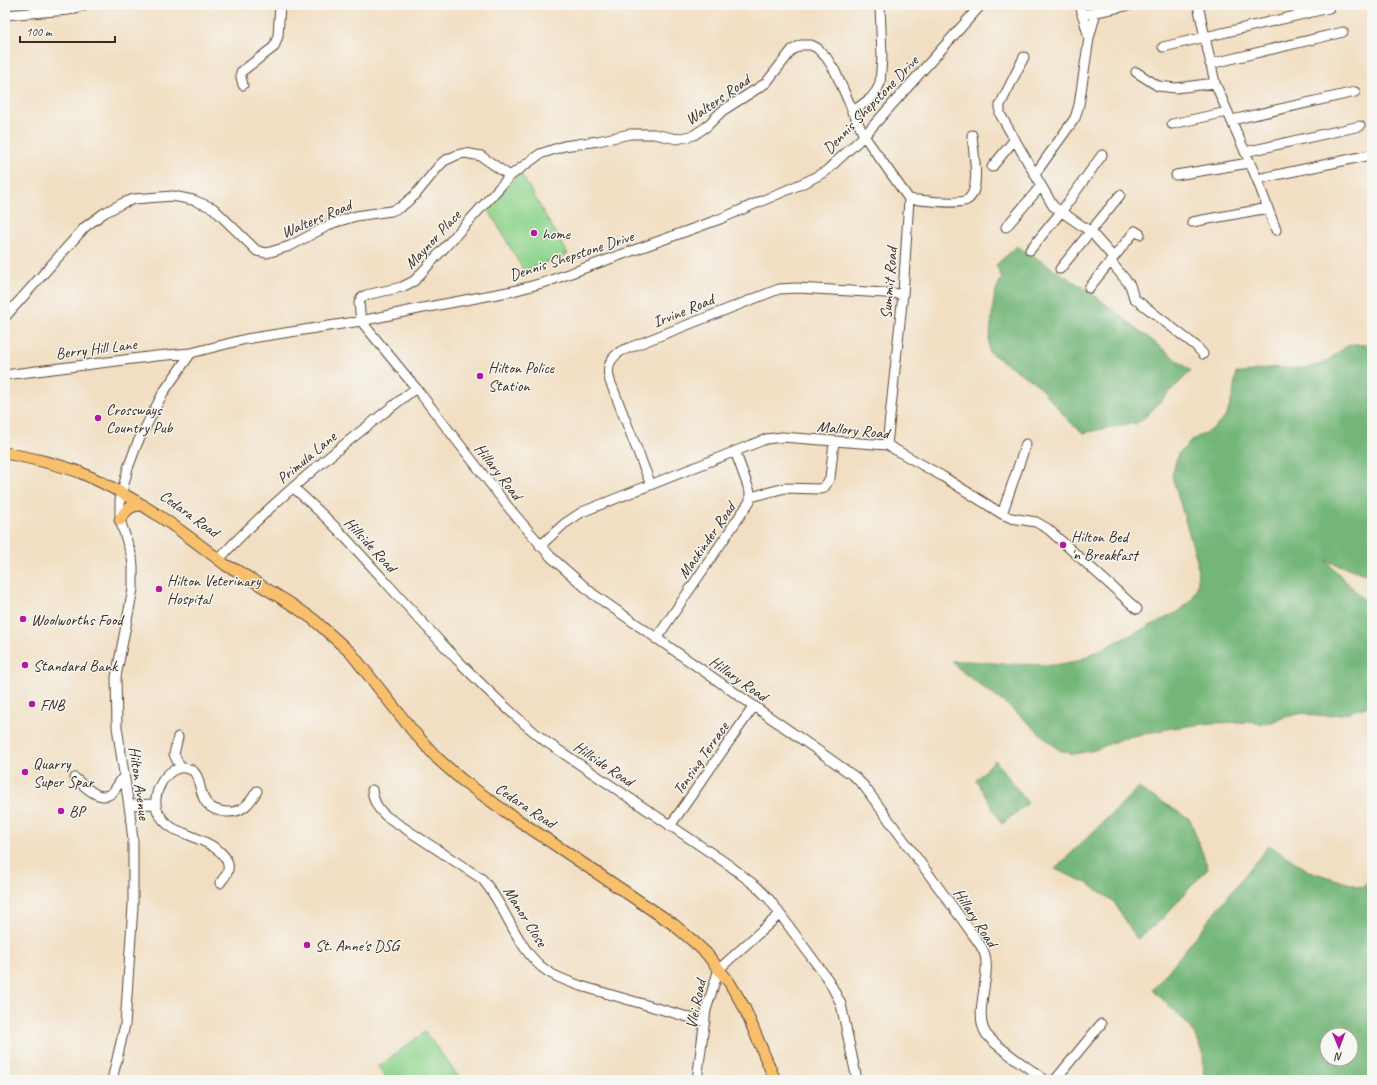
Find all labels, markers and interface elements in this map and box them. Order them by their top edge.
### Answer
scale bar [20,18,115,44]
text: 100 m [26,24,53,40]
street label: Dennis Shepstone Drive [819,50,924,158]
street label: Walters Road [681,69,756,129]
street label: Walters Road [278,194,357,243]
street label: Maynor Place [400,205,466,273]
place label: home [542,224,572,244]
street label: Dennis Shepstone Drive [507,226,638,285]
marker: home [529,228,539,238]
street label: Summit Road [876,244,902,320]
street label: Irvine Road [650,289,719,332]
street label: Berry Hill Lane [54,334,140,364]
place label: Hilton Police Station [488,358,556,396]
marker: Hilton Police Station [475,371,485,381]
place label: Crossways Country Pub [106,400,174,438]
marker: Crossways Country Pub [93,413,103,423]
street label: Mallory Road [816,416,892,444]
street label: Primula Lane [273,426,342,488]
street label: Hillary Road [470,439,528,506]
street label: Cedara Road [156,486,225,544]
street label: Mackinder Road [673,497,742,582]
street label: Hillside Road [340,513,403,578]
place label: Hilton Bed 'n Breakfast [1071,527,1140,565]
marker: Hilton Bed 'n Breakfast [1058,540,1068,550]
place label: Hilton Veterinary Hospital [167,571,262,609]
marker: Hilton Veterinary Hospital [154,584,164,594]
place label: Woolworths Food [31,610,125,630]
marker: Woolworths Food [18,614,28,624]
street label: Hillary Road [705,652,774,708]
place label: Standard Bank [33,656,118,676]
marker: Standard Bank [20,660,30,670]
place label: FNB [40,695,66,715]
marker: FNB [27,699,37,709]
street label: Tensing Terrace [668,717,734,799]
street label: Hillside Road [570,736,640,793]
street label: Hilton Avenue [124,745,154,823]
place label: Quarry Super Spar [33,754,96,792]
marker: Quarry Super Spar [20,767,30,777]
street label: Cedara Road [491,778,562,835]
place label: BP [69,802,87,822]
marker: BP [56,806,66,816]
street label: Manor Close [499,883,553,952]
street label: Hillary Road [949,884,1003,953]
place label: St. Anne's DSG [315,936,401,956]
marker: St. Anne's DSG [302,940,312,950]
street label: Vlei Road [681,975,711,1031]
north arrow [1319,1027,1359,1067]
text: N [1333,1050,1343,1064]

